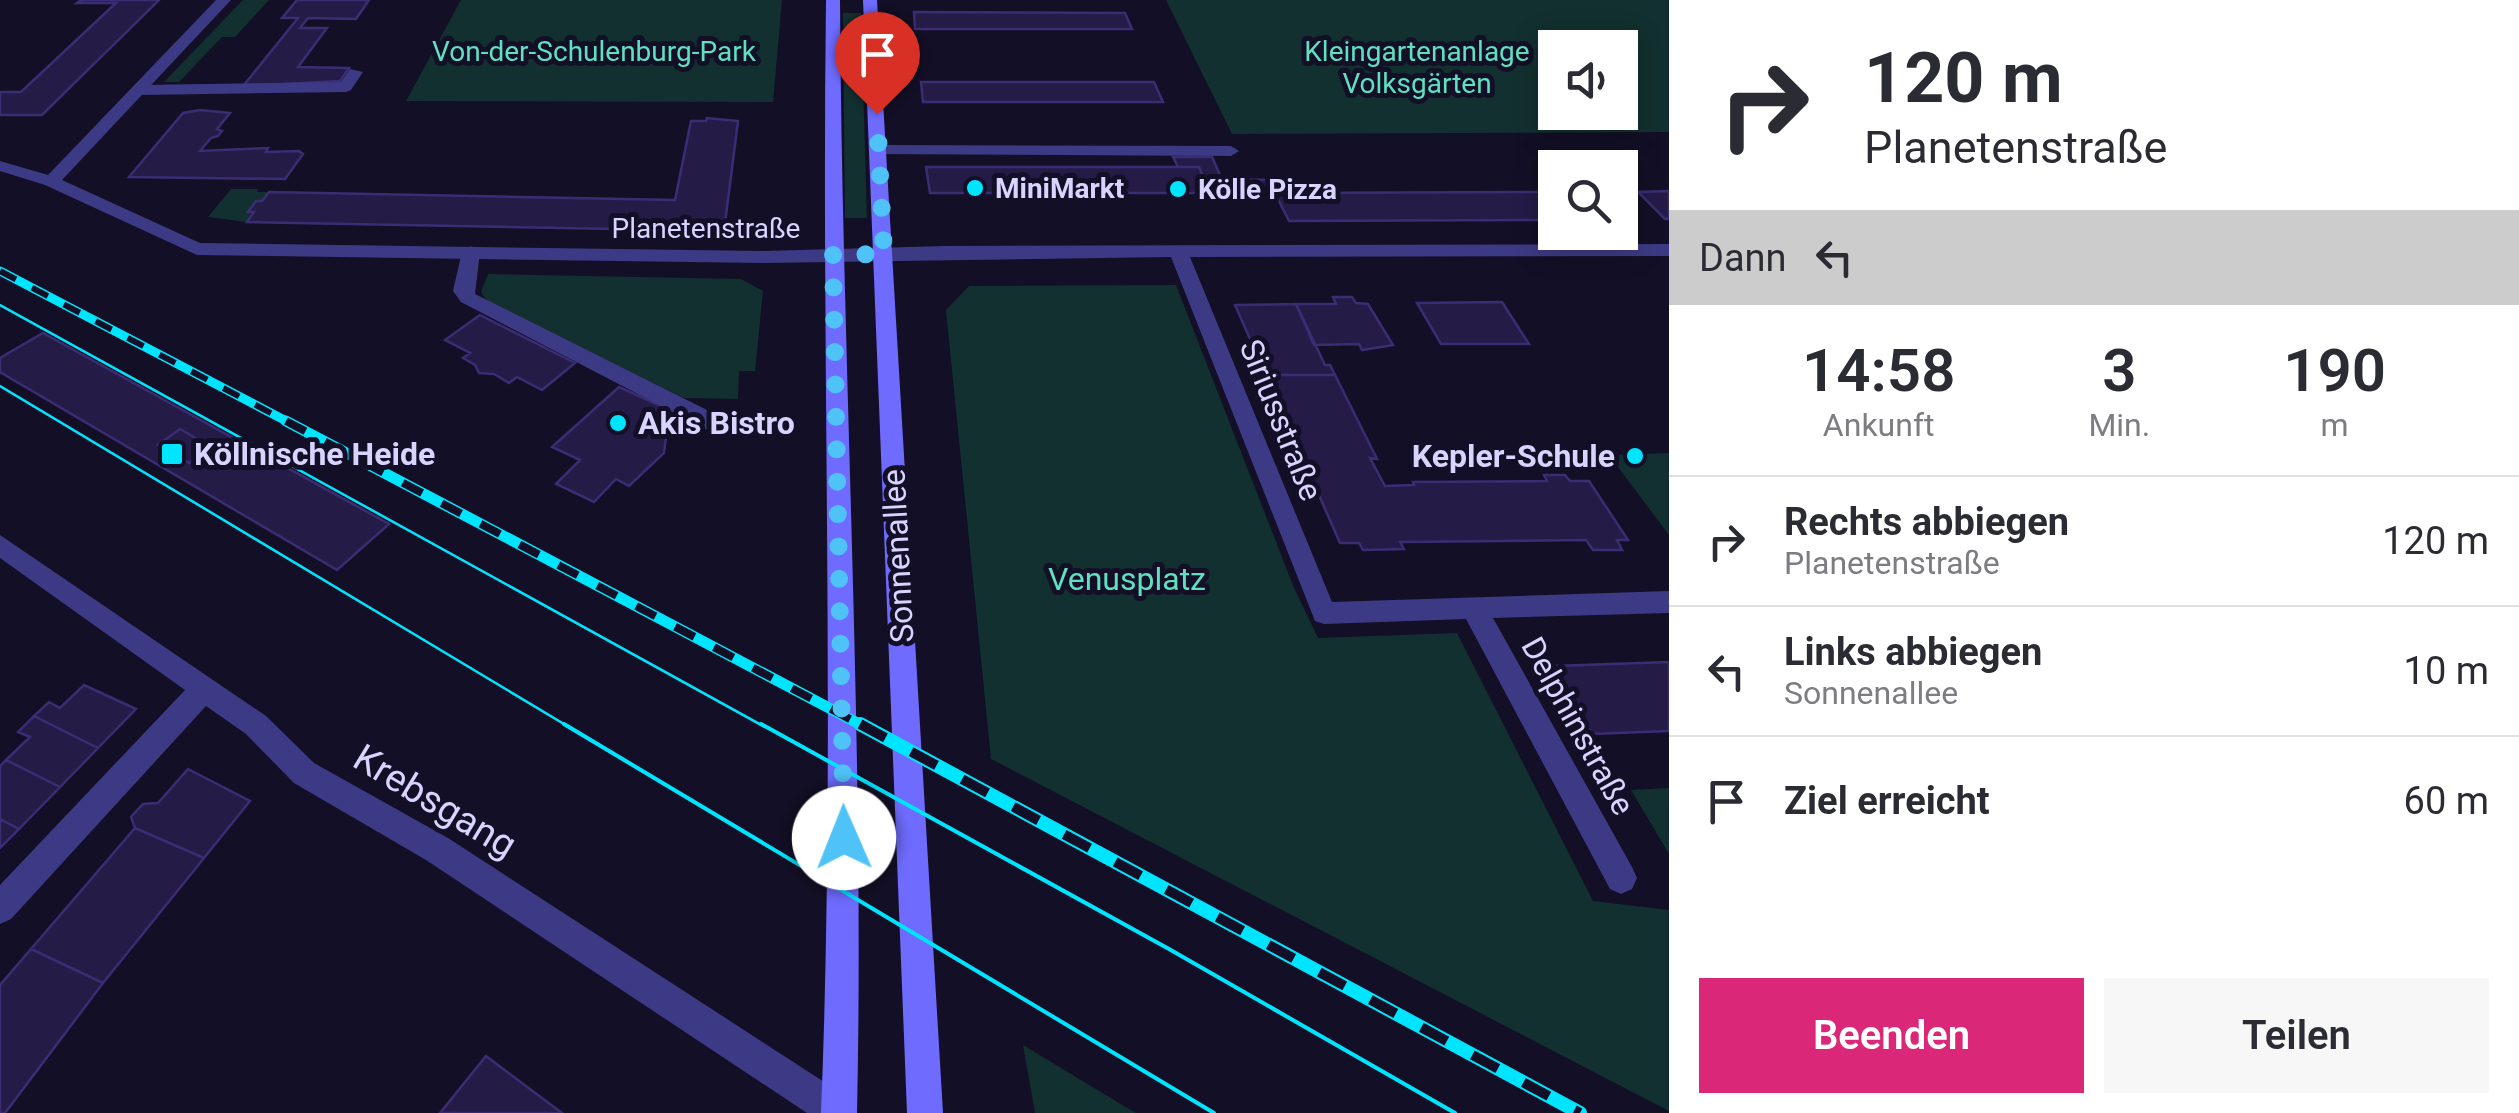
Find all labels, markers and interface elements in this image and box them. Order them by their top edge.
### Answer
pin [835,12,920,115]
icon: arrive [850,27,905,82]
map controls [1538,30,1638,250]
button: sound [1538,30,1638,130]
park label: Von-der-Schulenburg-Park [432,35,757,68]
park label: Kleingartenanlage Volksgärten [1304,35,1530,100]
text: 120 m [1864,37,2063,119]
icon: right [1699,40,1829,170]
text: Planetenstraße [1864,121,2167,174]
button: search [1538,150,1638,250]
place label: MiniMarkt [995,172,1124,205]
place label: Kölle Pizza [1198,173,1337,206]
marker: MiniMarkt [964,177,986,199]
marker: Kölle Pizza [1167,178,1189,200]
street label: Planetenstraße [612,212,800,245]
icon: left [1807,230,1862,285]
text: Dann [1699,236,1787,280]
street label: Siriusstraße [1232,334,1330,506]
text: 14:58 [1802,335,1955,406]
text: 3 [2102,335,2136,406]
text: 190 [2283,335,2386,406]
place label: Akis Bistro [638,404,795,442]
text: Ankunft [1823,406,1935,444]
text: Min. [2088,406,2150,444]
text: m [2321,406,2349,444]
marker: Akis Bistro [607,412,629,434]
place label: Köllnische Heide [194,435,435,473]
place label: Kepler-Schule [1412,437,1615,475]
marker: Köllnische Heide [159,441,185,467]
marker: Kepler-Schule [1624,445,1646,467]
street label: Sonnenallee [874,468,922,644]
text: Rechts abbiegen [1784,500,2069,544]
icon: right [1699,514,1754,569]
text: 120 m [2382,519,2489,563]
text: Planetenstraße [1784,544,2000,582]
park label: Venusplatz [1048,560,1206,598]
street label: Delphinstraße [1514,630,1642,822]
text: Links abbiegen [1784,630,2042,674]
icon: left [1699,644,1754,699]
text: 10 m [2404,649,2489,693]
text: Sonnenallee [1784,674,1958,712]
street label: Krebsgang [346,735,524,867]
icon: arrive [1699,774,1754,829]
text: Ziel erreicht [1784,779,1990,823]
text: 60 m [2404,779,2489,823]
position arrow [792,786,896,890]
button: Beenden [1699,978,2084,1093]
button: Teilen [2104,978,2489,1093]

